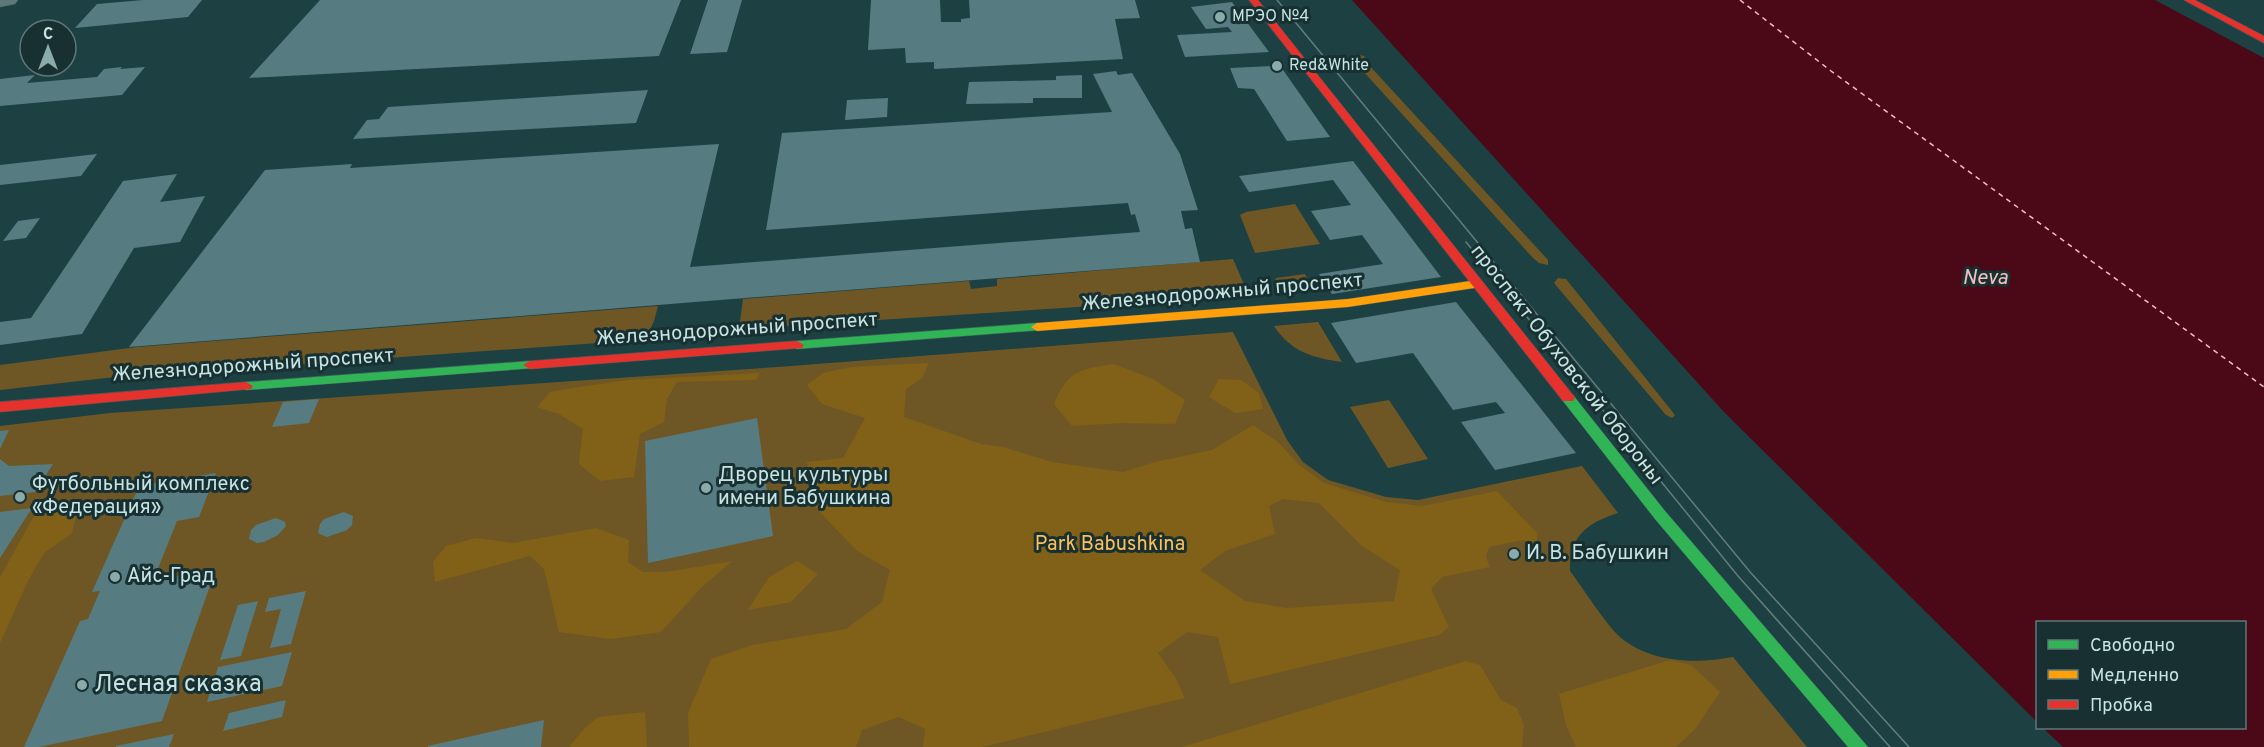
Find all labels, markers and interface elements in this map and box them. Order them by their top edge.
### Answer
place label: МРЭО №4 [1232,7,1309,27]
marker: МРЭО №4 [1213,10,1227,24]
north arrow [18,18,78,78]
text: С [43,25,53,45]
place label: Red&White [1289,56,1369,76]
marker: Red&White [1270,59,1284,73]
street label: проспект Обуховской Обороны [1464,240,1668,490]
water label: Neva [1962,265,2008,292]
street label: Железнодорожный проспект [1080,268,1364,318]
street label: Железнодорожный проспект [595,307,879,353]
street label: Железнодорожный проспект [111,343,395,389]
place label: Дворец культуры имени Бабушкина [718,463,891,512]
place label: Футбольный комплекс «Федерация» [32,472,250,521]
marker: Дворец культуры имени Бабушкина [699,481,713,495]
marker: Футбольный комплекс «Федерация» [13,490,27,504]
park label: Park Babushkina [1035,532,1185,558]
place label: И. В. Бабушкин [1526,541,1669,567]
marker: И. В. Бабушкин [1507,547,1521,561]
place label: Айс-Град [127,564,215,590]
marker: Айс-Град [108,570,122,584]
legend [2036,621,2246,729]
text: Свободно [2090,635,2175,658]
text: Медленно [2090,665,2179,688]
place label: Лесная сказка [94,670,262,700]
marker: Лесная сказка [75,678,89,692]
text: Пробка [2090,695,2153,718]

